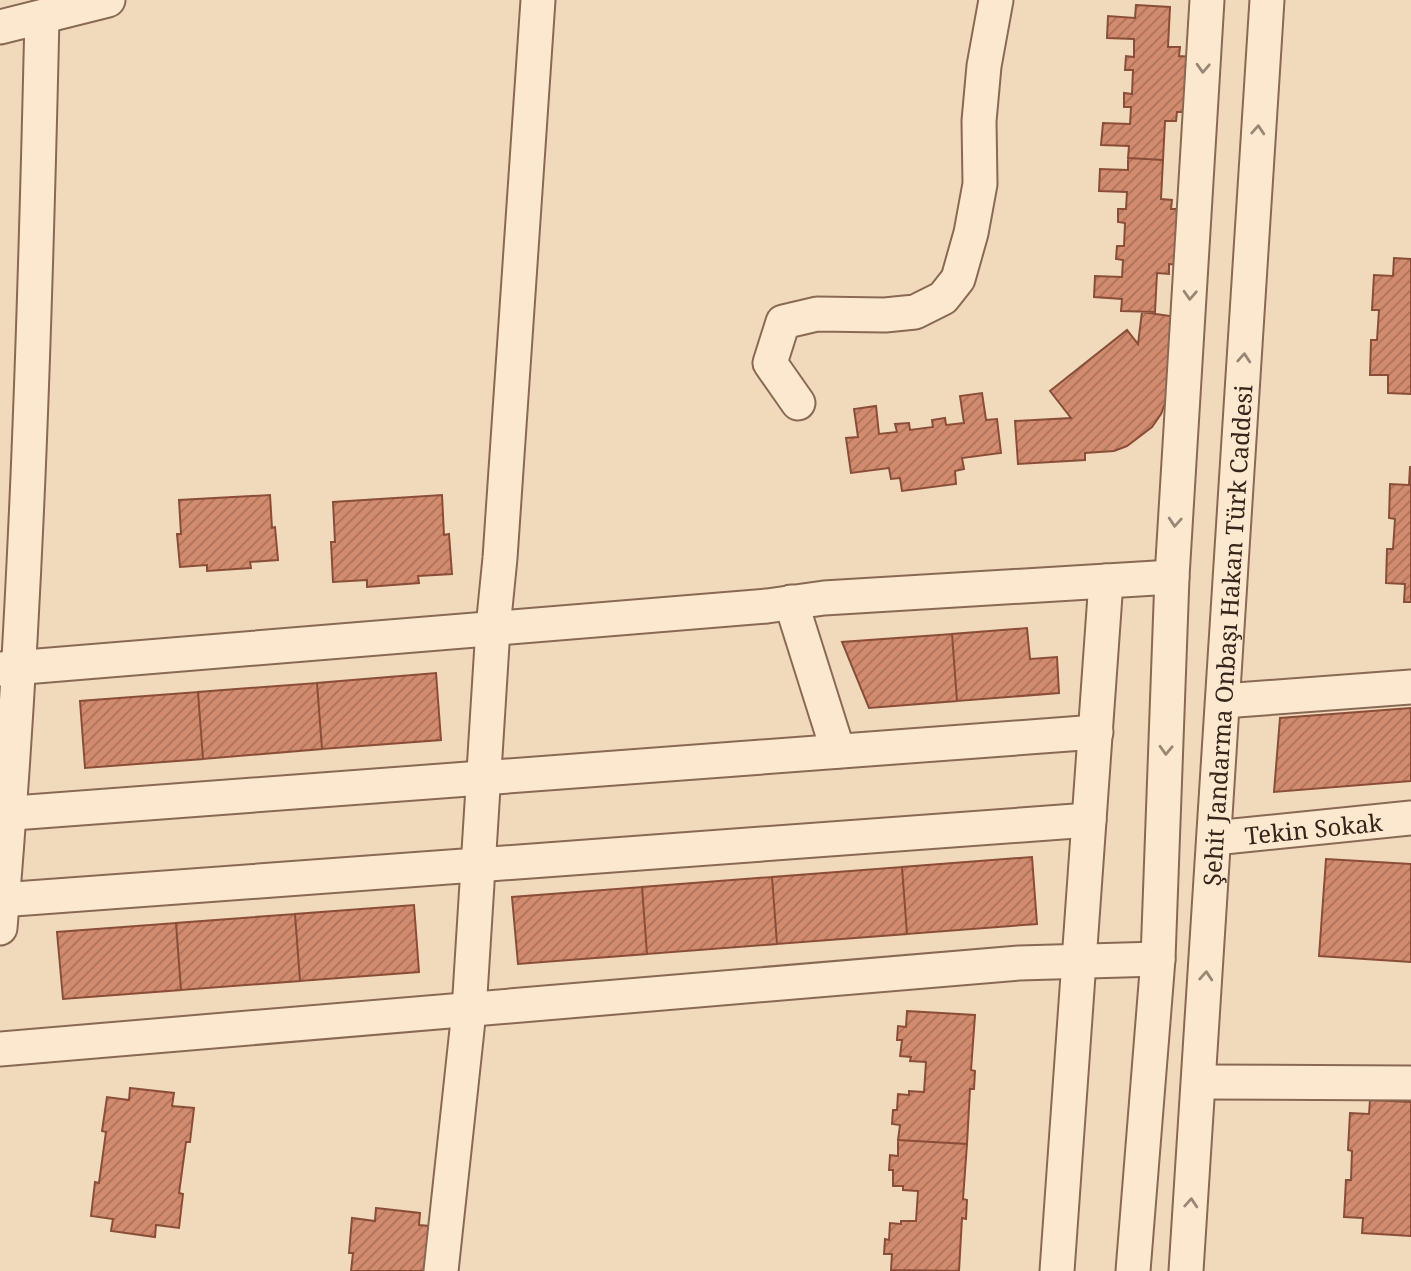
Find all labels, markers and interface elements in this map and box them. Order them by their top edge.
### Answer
one-way arrow [1196,63,1211,74]
one-way arrow [1250,125,1265,136]
one-way arrow [1182,290,1197,301]
one-way arrow [1236,352,1251,363]
street label: Şehit Jandarma Onbaşı Hakan Türk Caddesi [1194,383,1259,887]
one-way arrow [1168,517,1183,528]
one-way arrow [1158,744,1173,755]
street label: Tekin Sokak [1243,804,1385,851]
one-way arrow [1198,970,1213,981]
one-way arrow [1183,1197,1198,1208]

